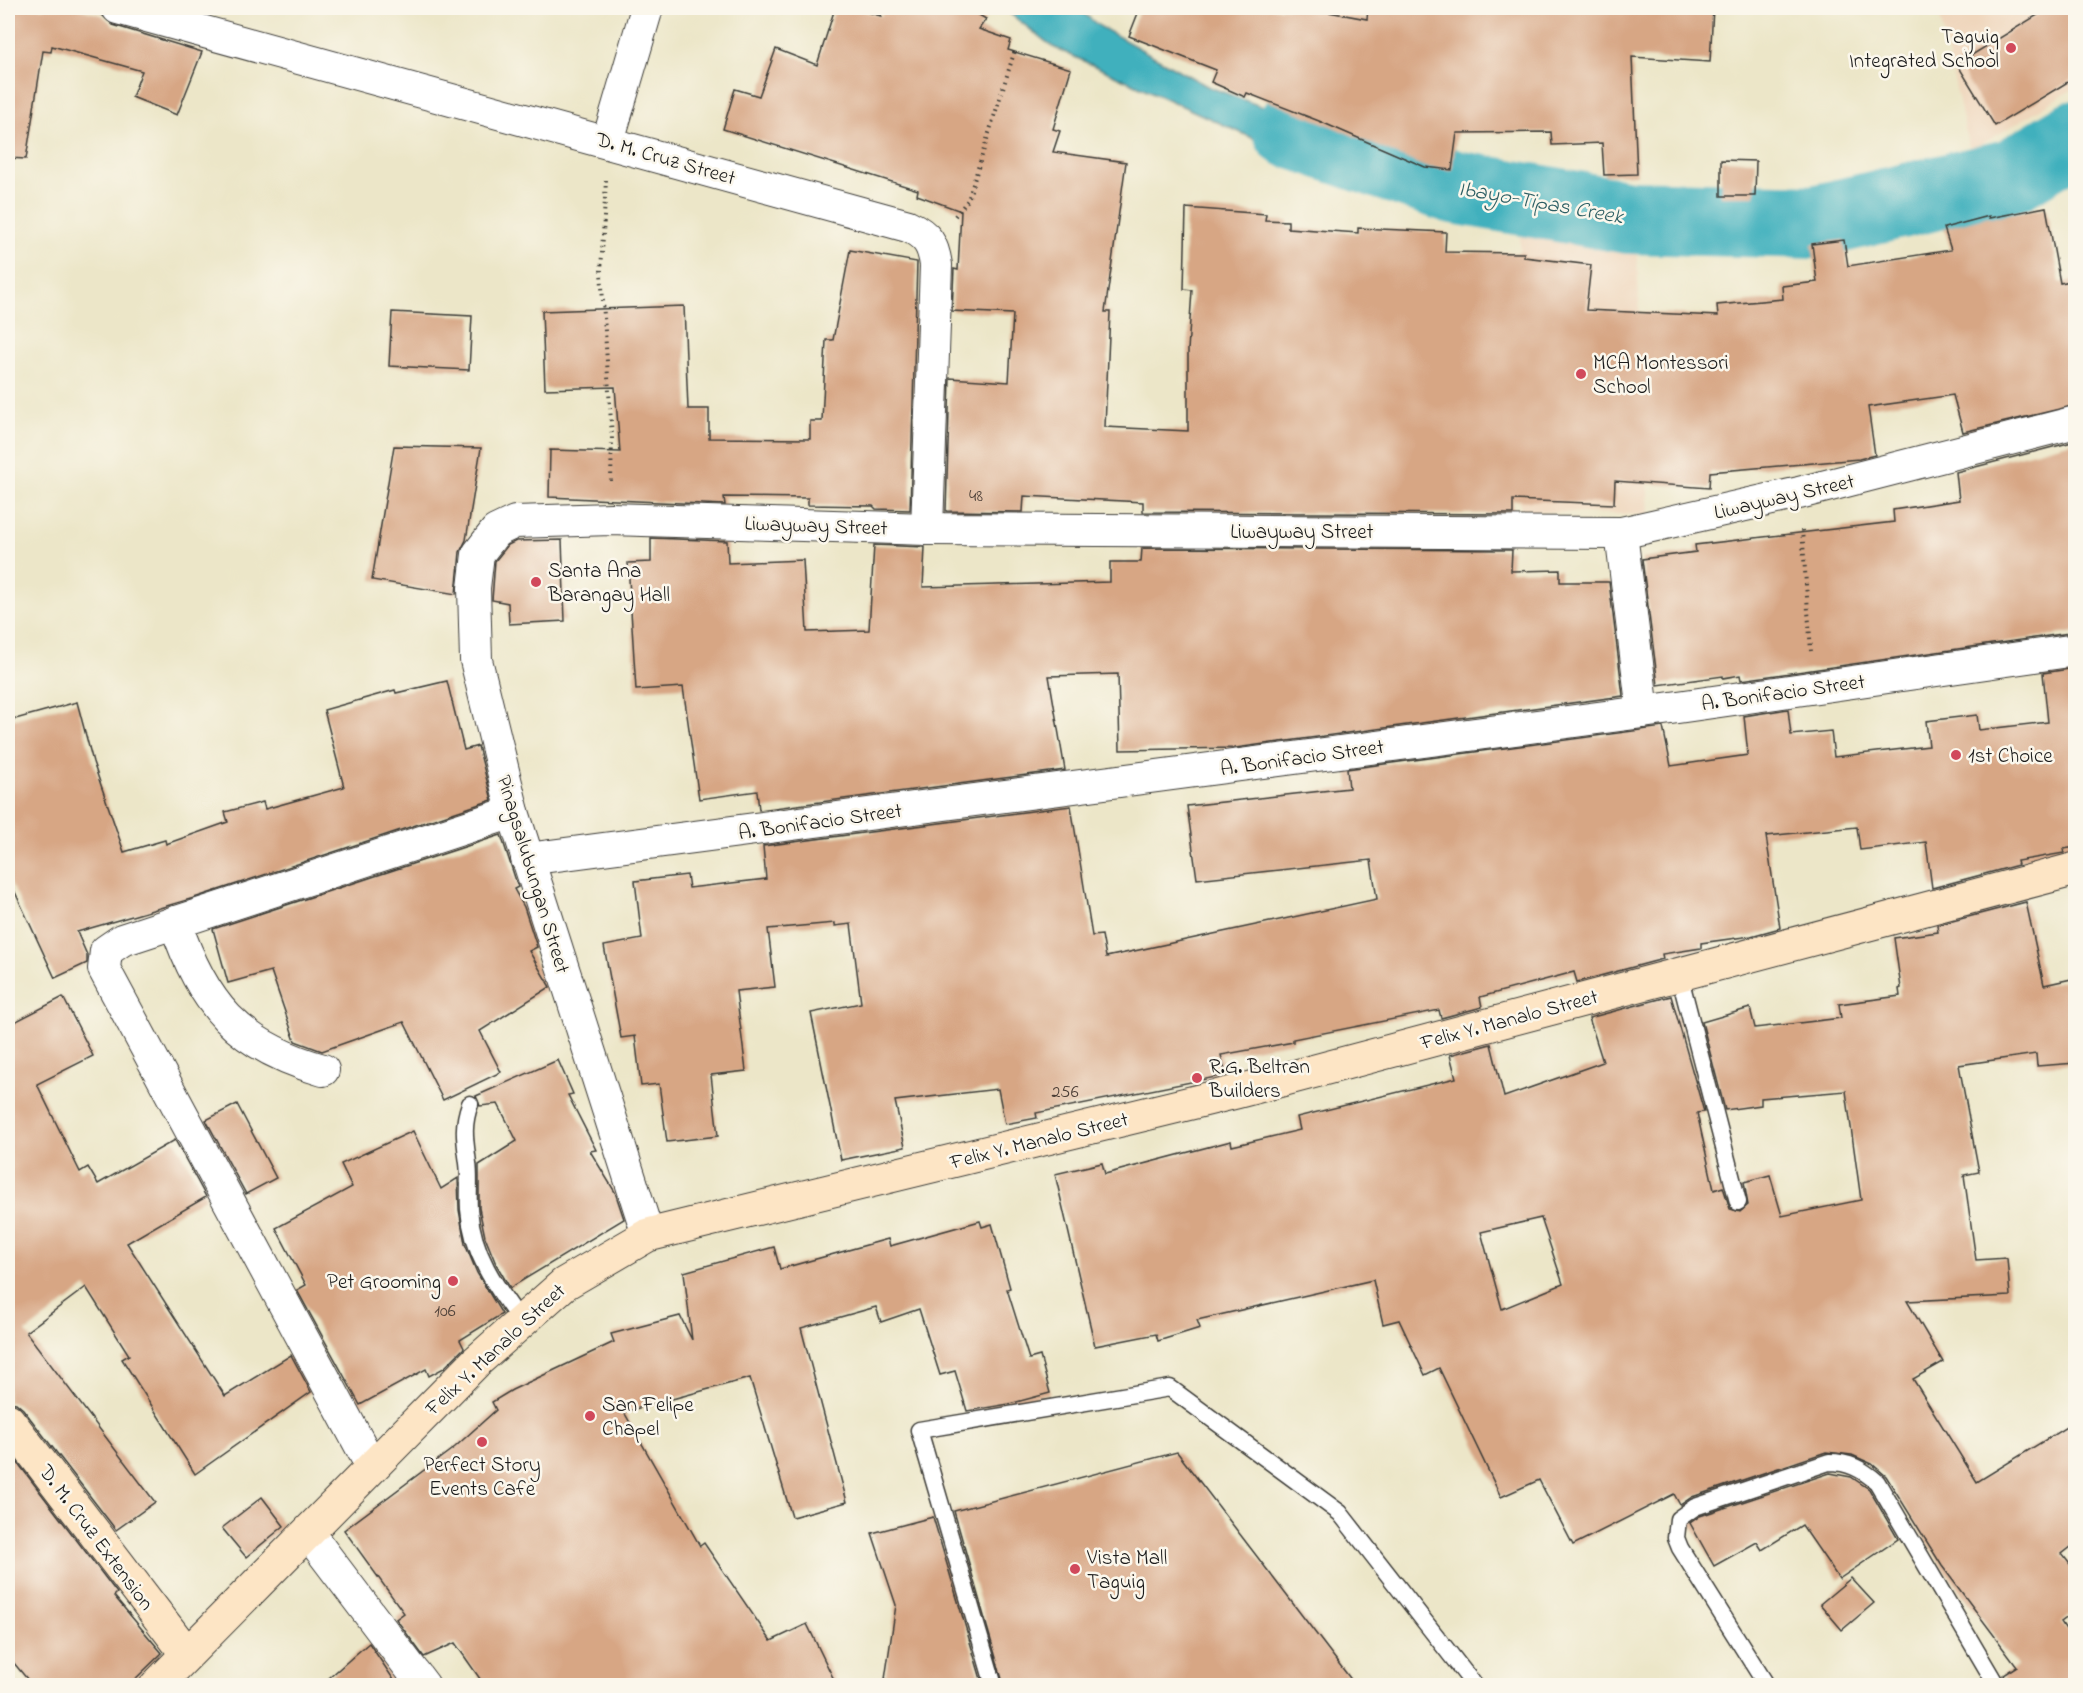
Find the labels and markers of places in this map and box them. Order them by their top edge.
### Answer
place label: Taguig Integrated School [1849,23,1999,79]
marker: Taguig Integrated School [2004,41,2018,55]
place label: MCA Montessori School [1593,349,1729,403]
marker: MCA Montessori School [1574,367,1588,381]
place label: Santa Ana Barangay Hall [547,557,670,613]
marker: Santa Ana Barangay Hall [529,575,543,589]
place label: 1st Choice [1968,742,2053,772]
marker: 1st Choice [1949,748,1963,762]
place label: R.G. Beltran Builders [1208,1053,1310,1107]
marker: R.G. Beltran Builders [1190,1071,1204,1085]
place label: Pet Grooming [327,1268,441,1300]
marker: Pet Grooming [446,1274,460,1288]
place label: San Felipe Chapel [602,1391,694,1445]
marker: San Felipe Chapel [583,1409,597,1423]
marker: Perfect Story Events Cafe [475,1435,489,1449]
place label: Perfect Story Events Cafe [423,1451,541,1505]
place label: Vista Mall Taguig [1086,1544,1167,1600]
marker: Vista Mall Taguig [1068,1562,1082,1576]

